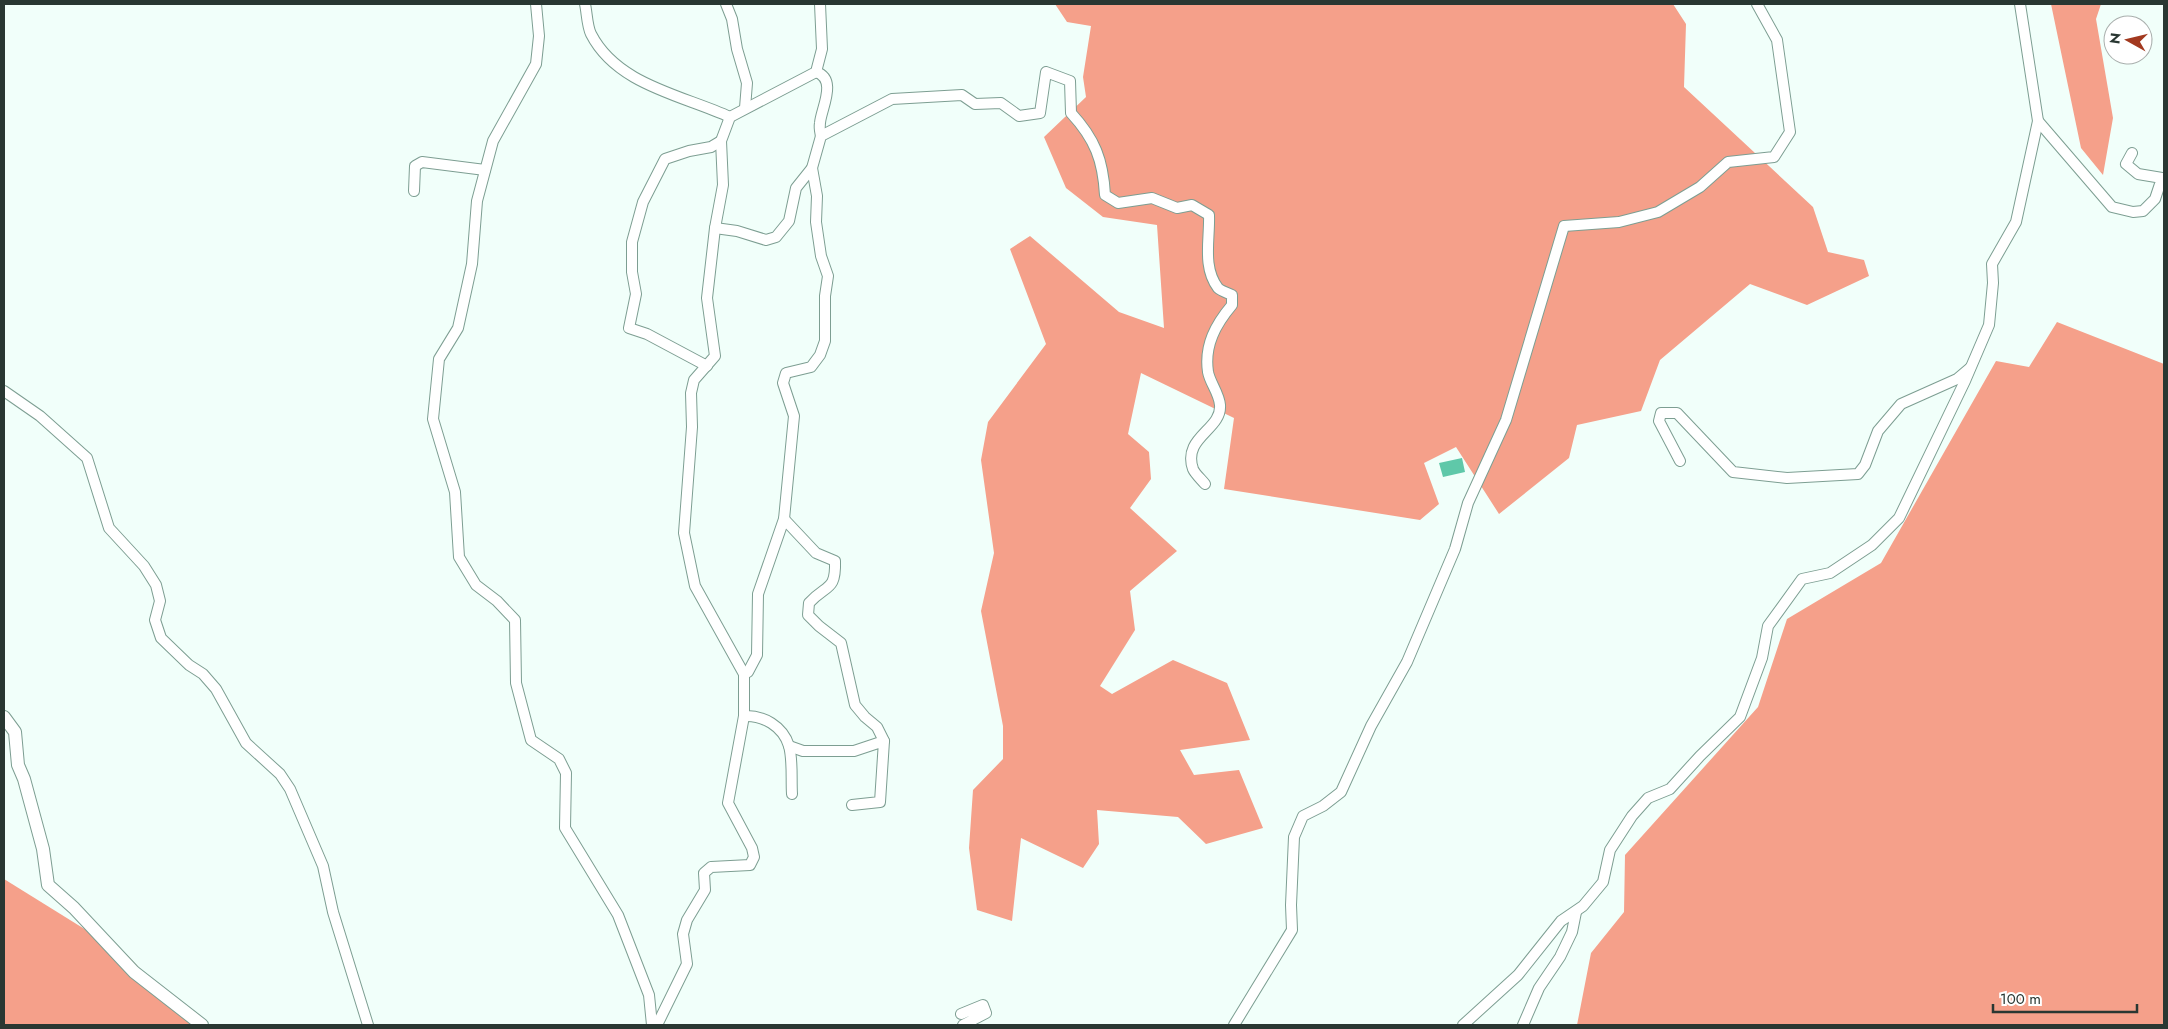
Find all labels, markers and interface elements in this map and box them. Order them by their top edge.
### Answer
north arrow [2103,15,2153,65]
text: N [2104,31,2126,45]
scale bar [1993,982,2137,1014]
text: 100 m [2000,988,2041,1010]

